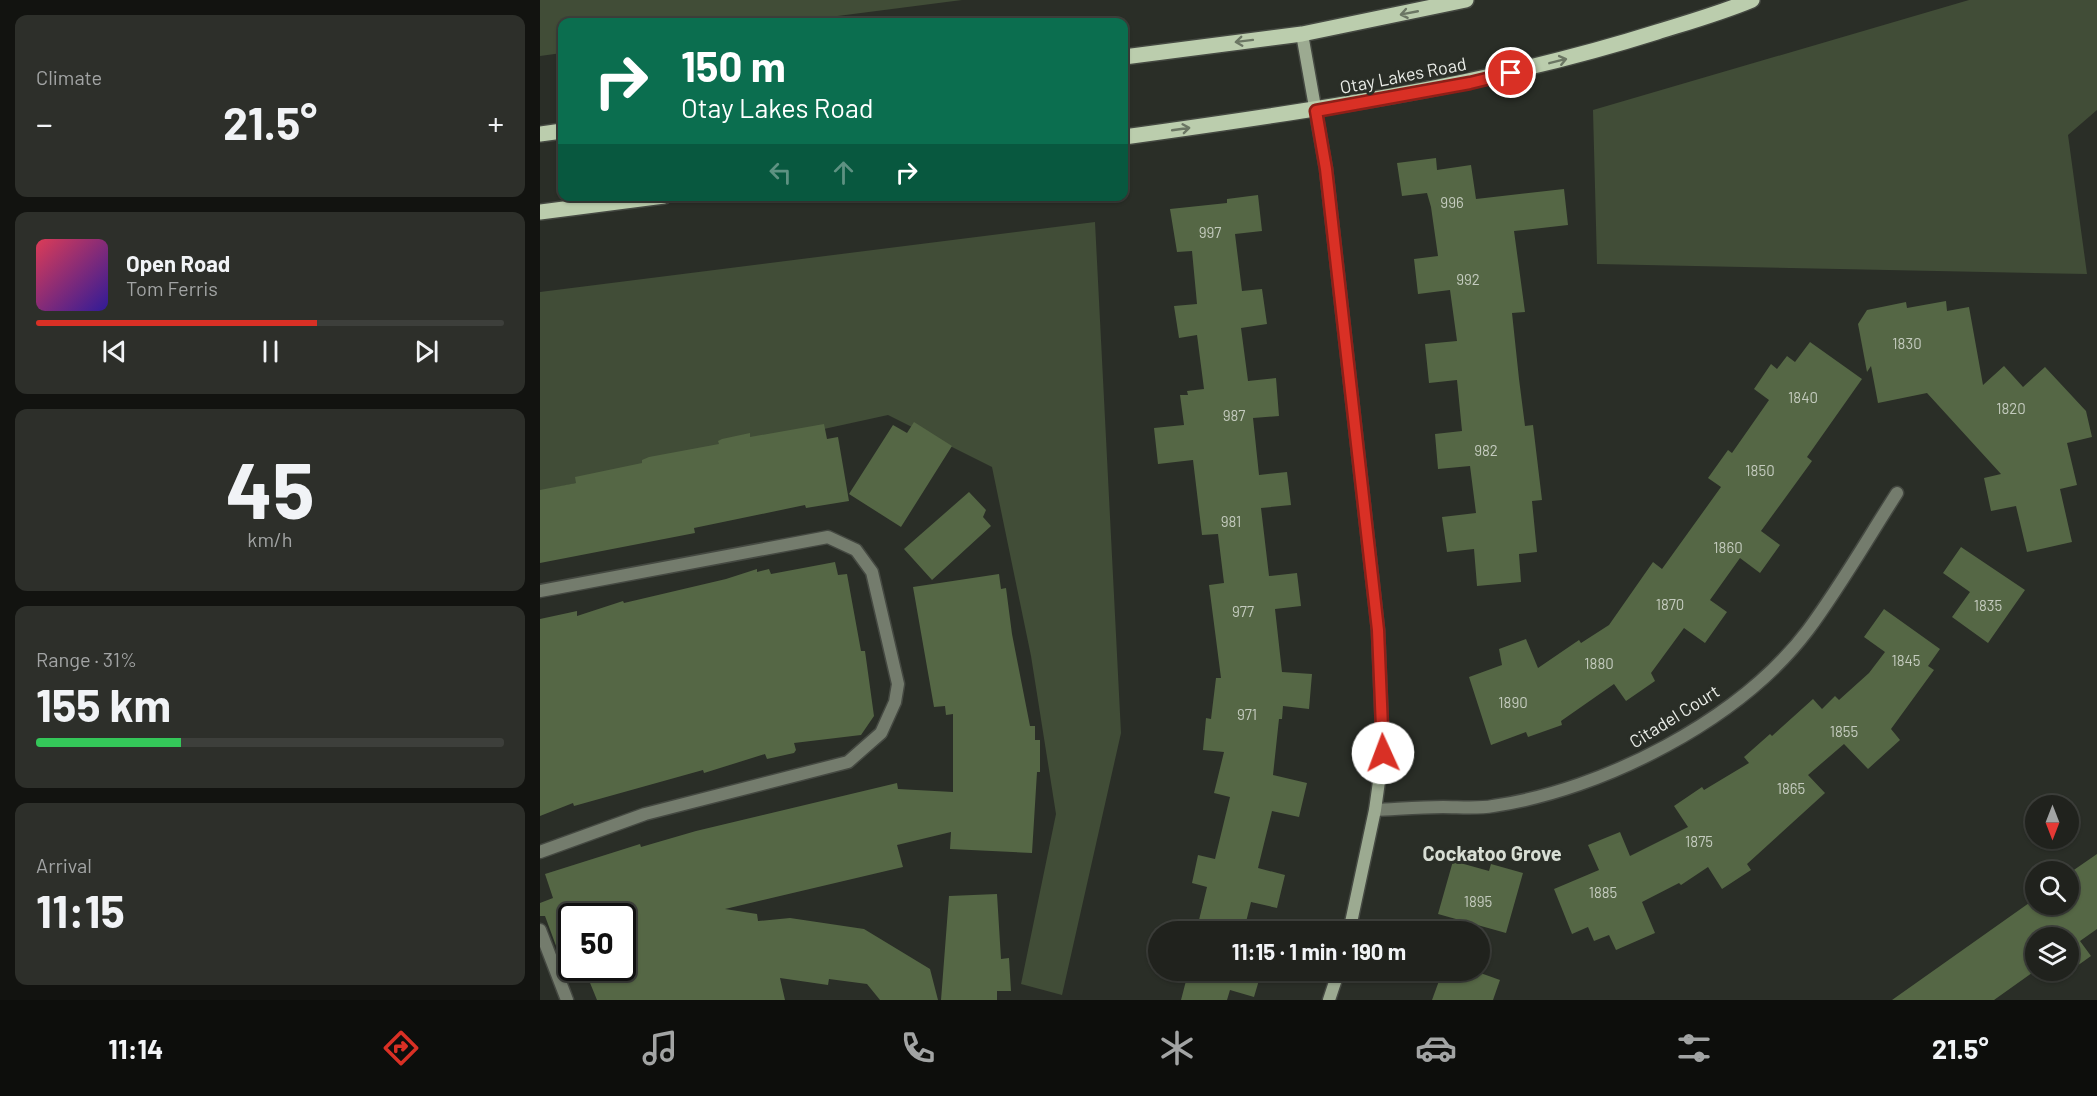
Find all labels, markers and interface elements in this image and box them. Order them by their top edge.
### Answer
one-way arrow [1400,8,1420,19]
one-way arrow [1235,36,1255,47]
text: 150 m [681,40,786,90]
icon: right [582,42,660,120]
pin [1485,47,1536,98]
street label: Otay Lakes Road [1338,52,1468,98]
one-way arrow [1549,54,1568,66]
icon: arrive [1494,56,1527,89]
text: Climate [36,65,102,89]
text: Otay Lakes Road [681,91,873,123]
text: 21.5° [223,95,317,149]
text: − [36,103,53,143]
text: + [488,103,504,143]
one-way arrow [1171,123,1191,134]
icon: left [764,156,797,189]
icon: ahead [827,156,860,189]
icon: right [890,156,923,189]
house number: 996 [1440,193,1464,211]
house number: 997 [1199,223,1221,241]
text: Open Road [126,250,230,276]
house number: 992 [1456,270,1480,288]
text: Tom Ferris [126,276,218,300]
house number: 1830 [1892,334,1922,352]
icon: previous [98,335,131,368]
icon: pause [254,335,287,368]
icon: next [410,335,443,368]
house number: 1840 [1788,388,1818,406]
house number: 1820 [1996,399,2026,417]
house number: 987 [1223,406,1245,424]
text: 45 [225,441,315,535]
house number: 982 [1474,441,1498,459]
house number: 1850 [1745,461,1775,479]
house number: 981 [1221,512,1241,530]
text: km/h [247,527,293,551]
house number: 1860 [1713,538,1743,556]
house number: 1870 [1656,595,1684,613]
house number: 1835 [1974,596,2002,614]
house number: 977 [1232,602,1254,620]
text: Range · 31% [36,647,137,671]
house number: 1845 [1891,651,1921,669]
house number: 1880 [1584,654,1614,672]
text: 155 km [36,677,171,731]
street label: Citadel Court [1625,680,1723,752]
house number: 1890 [1498,693,1528,711]
house number: 971 [1237,705,1257,723]
position arrow [1351,721,1415,785]
house number: 1855 [1830,722,1858,740]
house number: 1865 [1777,779,1805,797]
north arrow [2025,795,2079,849]
map controls [2025,795,2079,981]
house number: 1875 [1685,832,1713,850]
district label: Cockatoo Grove [1422,841,1562,865]
text: Arrival [36,853,92,877]
button: search [2025,861,2079,915]
text: 11:15 [36,883,125,937]
house number: 1885 [1589,883,1617,901]
house number: 1895 [1464,892,1492,910]
speed limit sign: 50 [558,903,636,981]
button: layers [2025,927,2079,981]
text: 11:15 · 1 min · 190 m [1232,938,1406,964]
icon: directions [380,1027,422,1069]
icon: music [639,1027,681,1069]
icon: phone [897,1027,939,1069]
icon: climate [1156,1027,1198,1069]
icon: car [1415,1027,1457,1069]
icon: filters [1673,1027,1715,1069]
text: 11:14 [108,1032,163,1064]
text: 21.5° [1932,1032,1989,1064]

